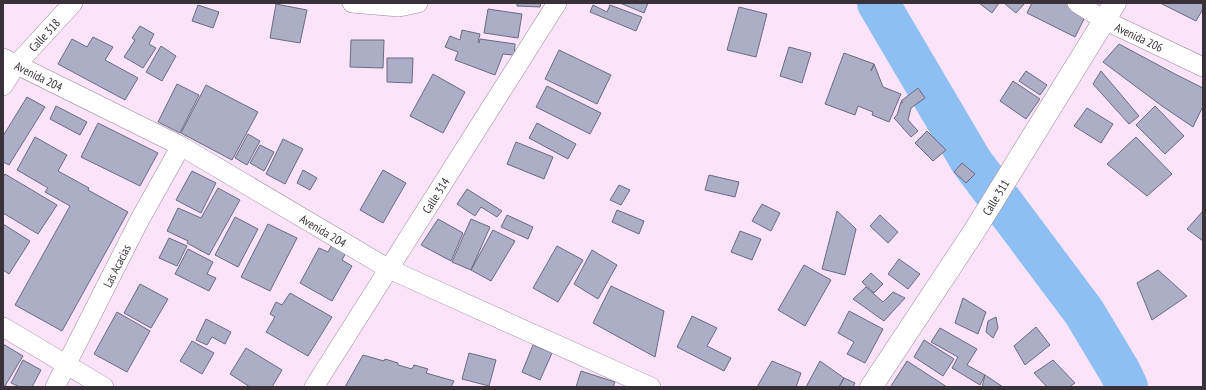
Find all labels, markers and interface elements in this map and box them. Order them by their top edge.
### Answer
street label: Calle 318 [25,15,63,54]
street label: Avenida 206 [1113,19,1166,55]
street label: Avenida 204 [12,58,66,94]
street label: Calle 314 [418,174,453,216]
street label: Calle 311 [979,176,1012,218]
street label: Avenida 204 [297,211,350,250]
street label: Las Acacias [99,242,134,290]

